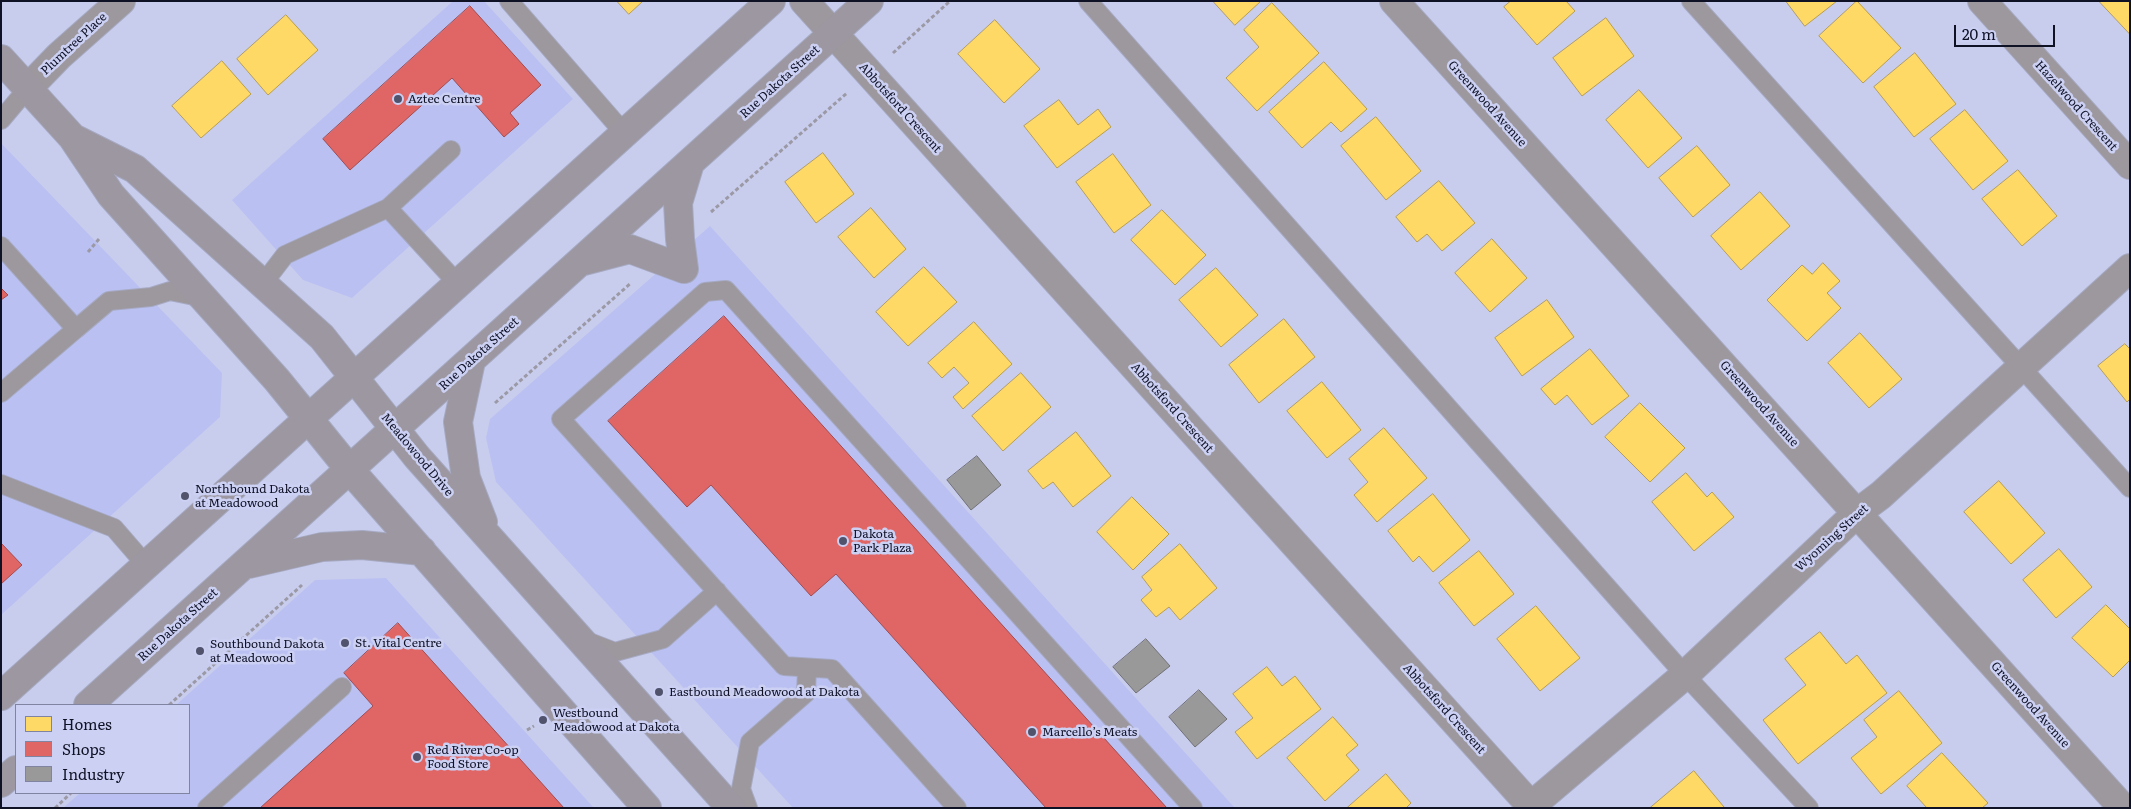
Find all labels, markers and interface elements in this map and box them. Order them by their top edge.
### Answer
street label: Plumtree Place [38,10,110,78]
scale bar [1956,15,2057,47]
text: 20 m [1962,22,1996,45]
street label: Rue Dakota Street [737,43,823,121]
street label: Greenwood Avenue [1445,58,1529,150]
street label: Hazelwood Crescent [2032,58,2120,154]
street label: Abbotsford Crescent [856,60,944,156]
place label: Aztec Centre [408,92,480,106]
marker: Aztec Centre [392,93,404,105]
street label: Rue Dakota Street [436,315,522,393]
street label: Greenwood Avenue [1717,358,1801,450]
street label: Abbotsford Crescent [1128,360,1216,456]
street label: Meadowood Drive [378,411,456,499]
place label: Northbound Dakota at Meadowood [195,482,310,510]
marker: Northbound Dakota at Meadowood [179,490,191,502]
street label: Wyoming Street [1793,501,1871,575]
place label: Dakota Park Plaza [853,527,912,555]
marker: Dakota Park Plaza [837,535,849,547]
street label: Rue Dakota Street [135,586,221,664]
place label: St. Vital Centre [355,636,442,650]
place label: Southbound Dakota at Meadowood [210,637,324,665]
marker: St. Vital Centre [339,637,351,649]
marker: Southbound Dakota at Meadowood [194,645,206,657]
street label: Greenwood Avenue [1988,659,2072,751]
street label: Abbotsford Crescent [1400,661,1488,757]
place label: Eastbound Meadowood at Dakota [669,685,859,699]
marker: Eastbound Meadowood at Dakota [653,686,665,698]
legend [15,704,190,794]
place label: Westbound Meadowood at Dakota [553,706,680,734]
text: Homes [62,712,112,735]
marker: Westbound Meadowood at Dakota [537,714,549,726]
place label: Marcello’s Meats [1042,725,1137,739]
marker: Marcello’s Meats [1026,726,1038,738]
text: Shops [62,737,105,760]
place label: Red River Co-op Food Store [427,743,519,771]
marker: Red River Co-op Food Store [411,751,423,763]
text: Industry [62,762,125,785]

